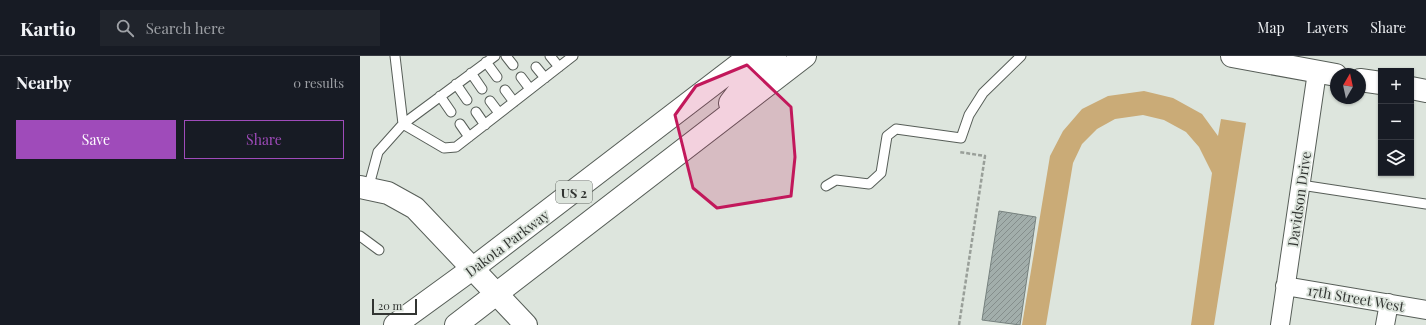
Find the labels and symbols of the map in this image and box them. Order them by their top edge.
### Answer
north arrow [1330,68,1366,104]
street label: Davidson Drive [1283,150,1315,248]
road number: US 2 [556,181,592,203]
street label: Dakota Parkway [461,205,553,281]
street label: 17th Street West [1306,280,1407,316]
scale bar [372,297,417,316]

